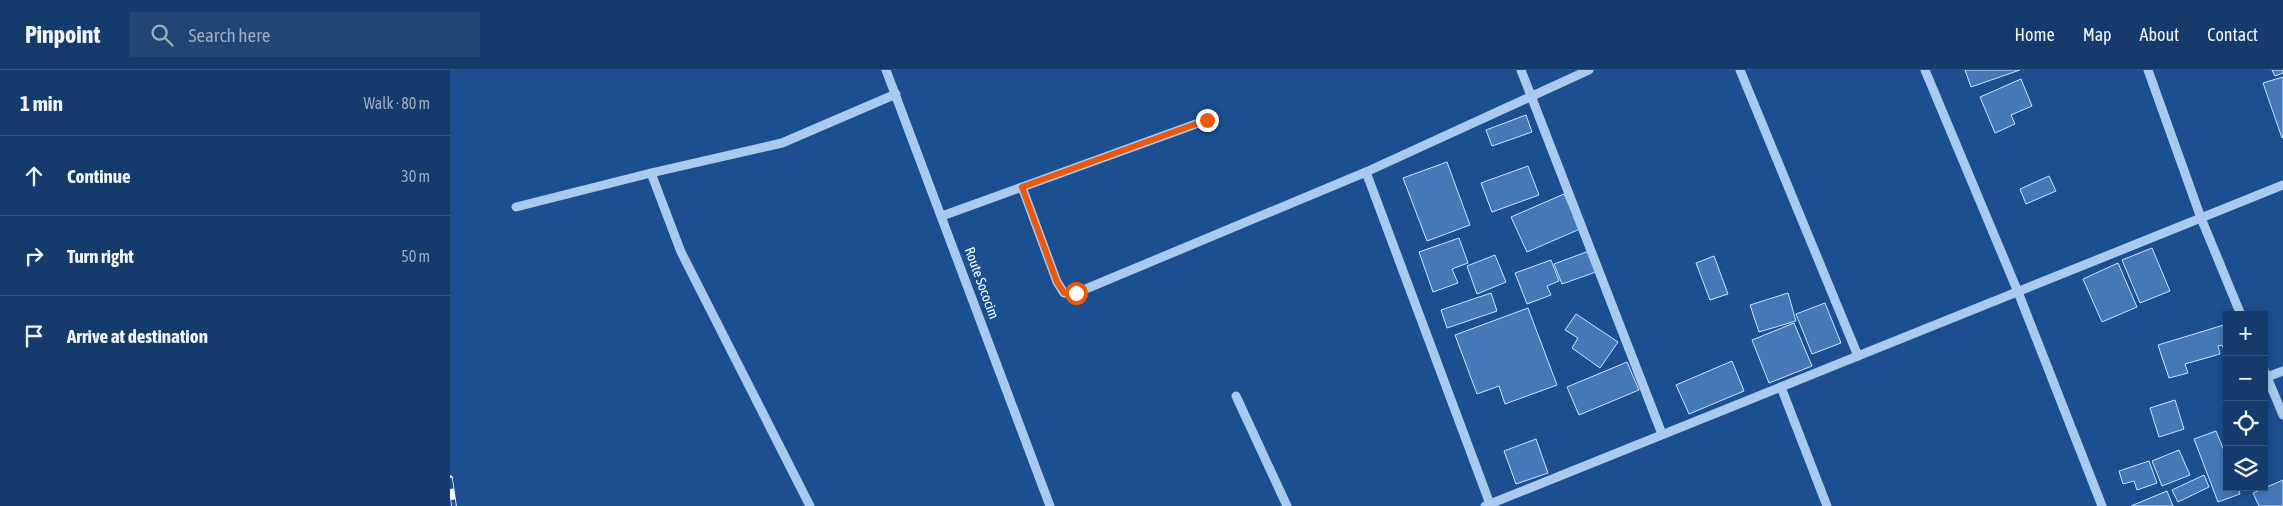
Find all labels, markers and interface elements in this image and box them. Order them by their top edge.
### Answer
search box [130,12,480,57]
text: Pinpoint [25,21,100,48]
icon: search [148,21,176,49]
text: Search here [188,24,270,46]
text: Home [2015,24,2055,45]
text: Map [2083,24,2112,45]
text: About [2140,24,2179,45]
text: Contact [2207,24,2258,45]
text: 1 min [20,91,63,115]
text: Walk · 80 m [364,94,430,112]
route end [1196,109,1219,132]
icon: ahead [20,162,48,190]
text: Continue [67,165,131,187]
text: 30 m [401,167,430,185]
icon: right [20,242,48,270]
text: Turn right [67,245,134,267]
street label: Route Sococim [962,245,1002,321]
text: 50 m [401,247,430,265]
route start [1065,282,1088,305]
map controls [2223,311,2268,491]
button: + [2223,311,2268,356]
icon: arrive [20,322,48,350]
text: Arrive at destination [67,325,208,347]
button: − [2223,356,2268,401]
button: locate [2223,401,2268,446]
button: layers [2223,446,2268,491]

